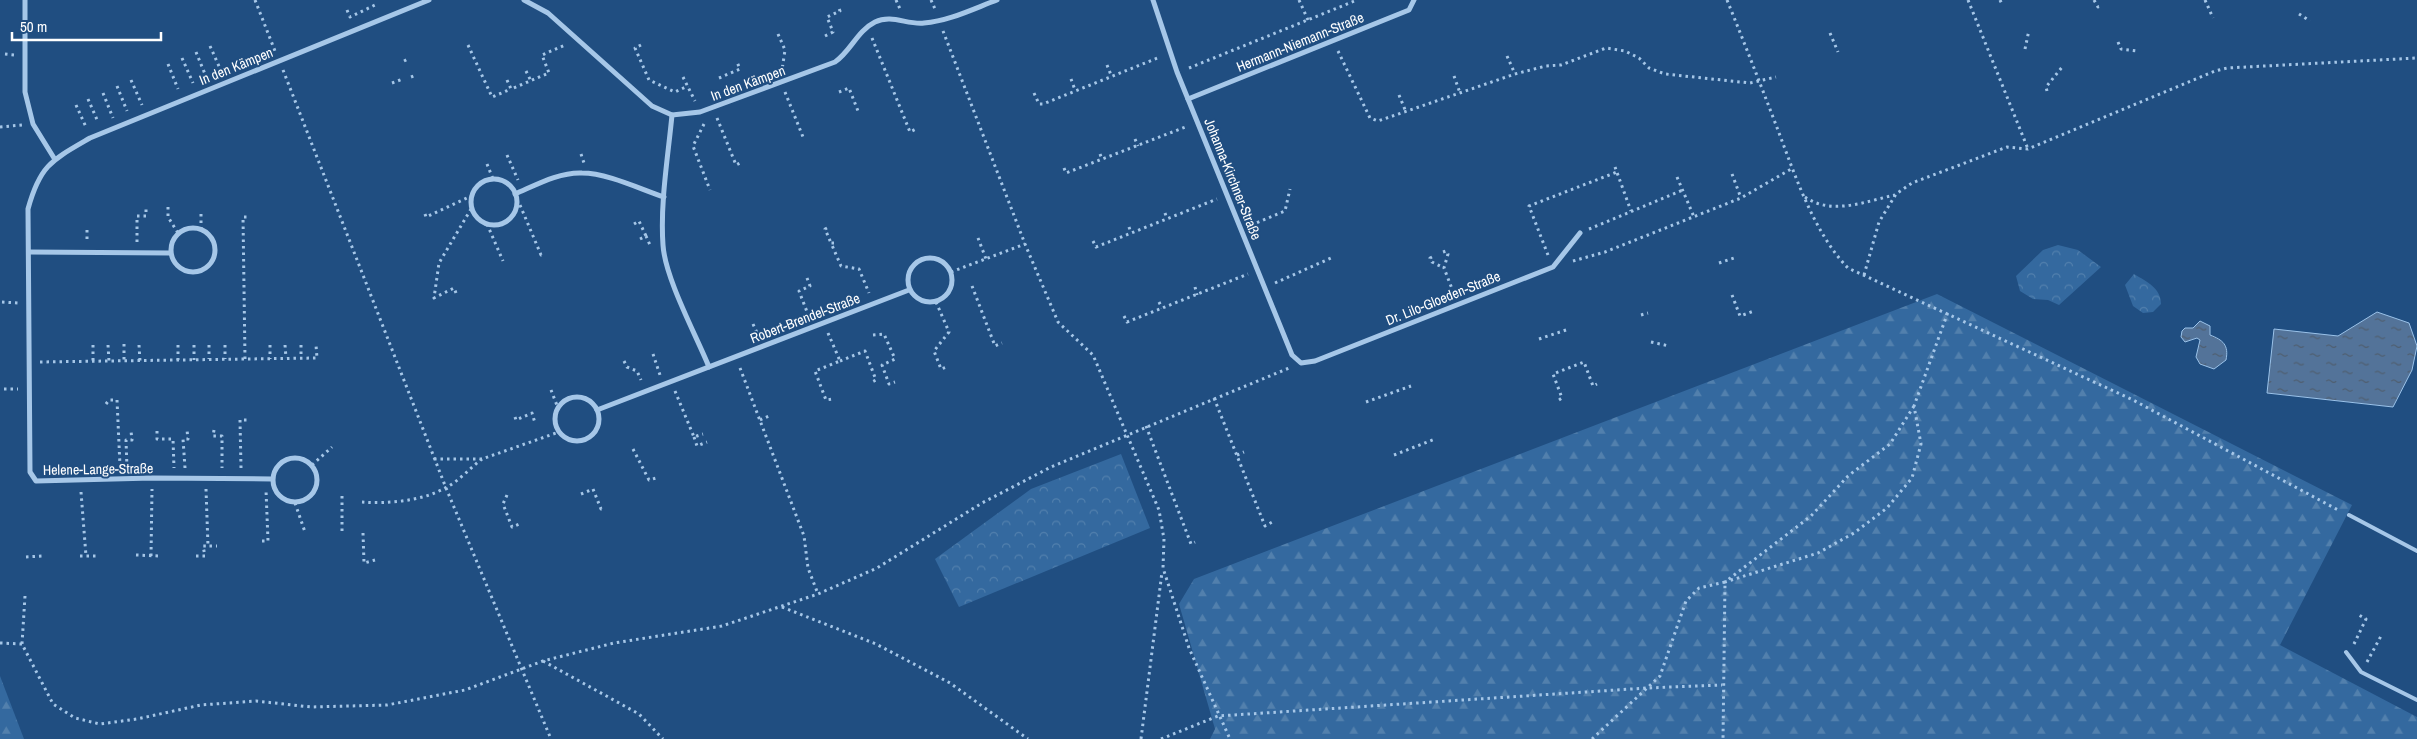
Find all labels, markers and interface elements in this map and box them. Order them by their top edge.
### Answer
street label: Hermann-Niemann-Straße [1234,8,1366,76]
scale bar [12,10,161,42]
text: 50 m [20,16,47,37]
street label: In den Kämpen [197,43,275,89]
street label: In den Kämpen [708,61,788,105]
street label: Johanna-Kirchner-Straße [1200,116,1266,242]
street label: Dr. Lilo-Gloeden-Straße [1383,267,1503,329]
street label: Robert-Brendel-Straße [748,289,862,347]
street label: Helene-Lange-Straße [43,459,153,479]

